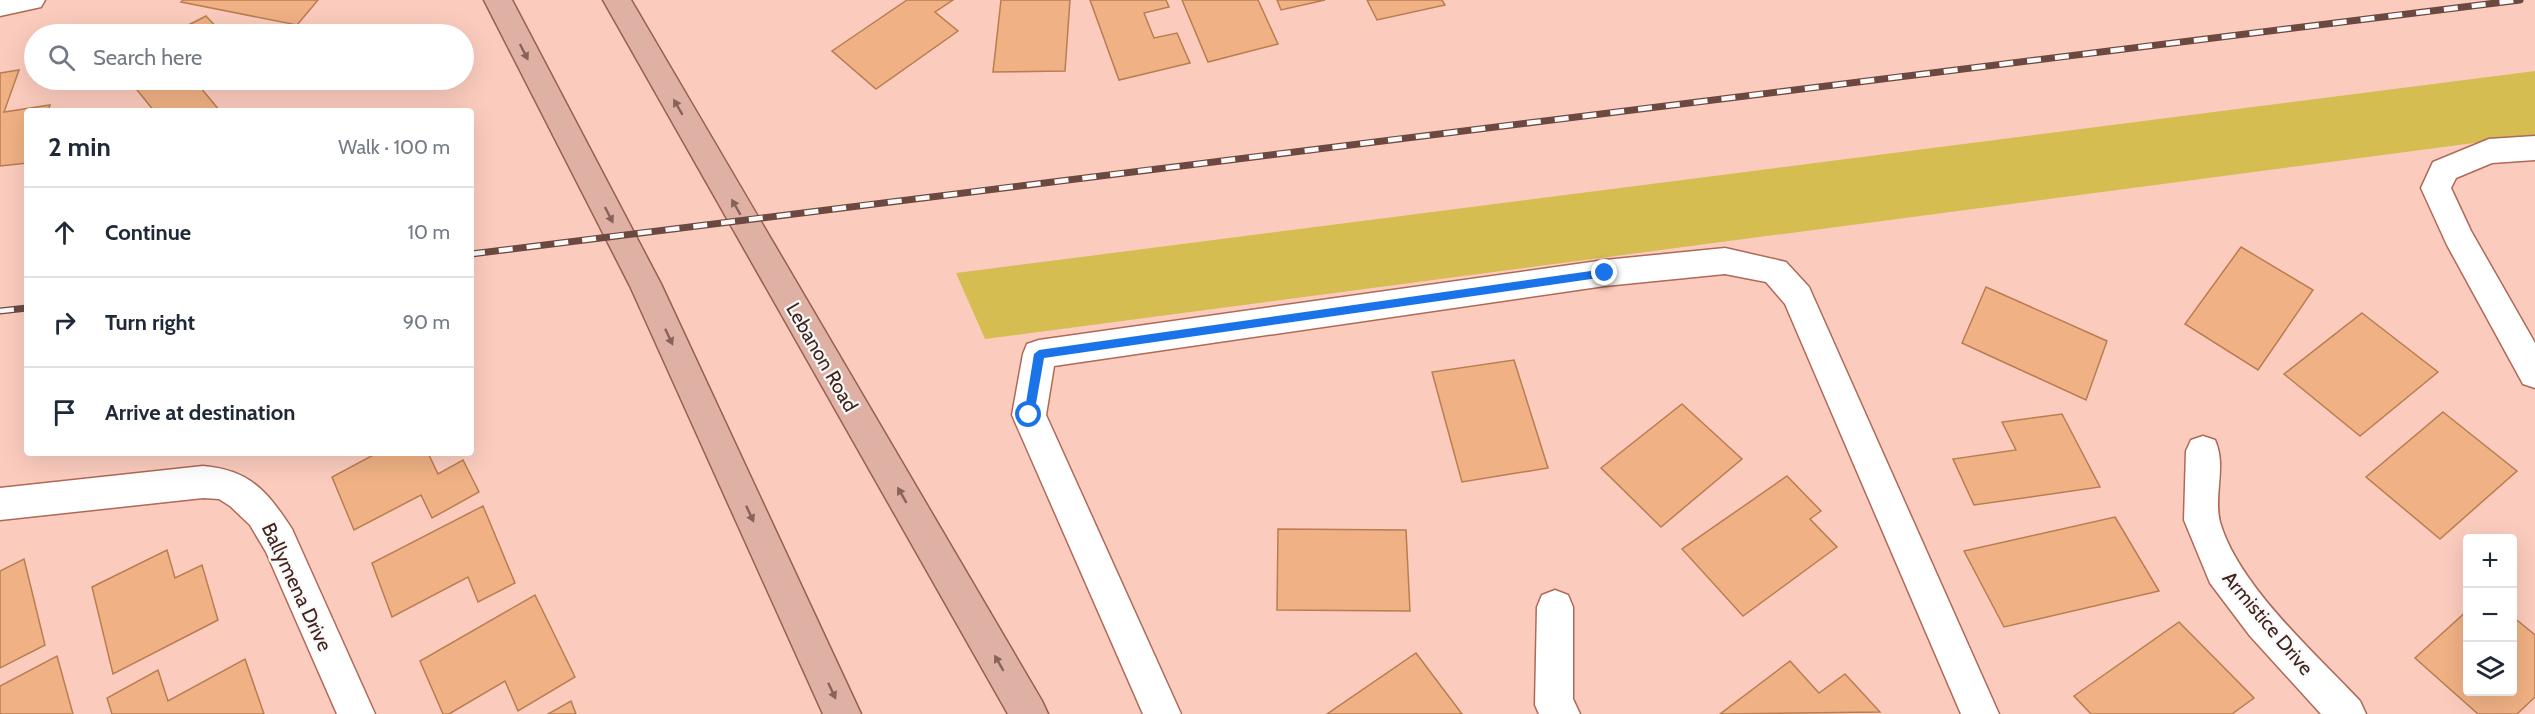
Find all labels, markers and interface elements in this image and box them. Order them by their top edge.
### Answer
search box [24,24,474,90]
icon: search [45,41,78,74]
one-way arrow [519,43,529,61]
text: Search here [93,44,202,71]
one-way arrow [673,98,683,115]
text: 2 min [48,131,111,163]
text: Walk · 100 m [338,135,450,159]
one-way arrow [730,199,741,215]
one-way arrow [604,207,614,224]
icon: ahead [48,216,81,249]
text: Continue [105,219,191,246]
text: 10 m [407,220,450,244]
route end [1591,259,1617,285]
street label: Lebanon Road [781,298,863,416]
icon: right [48,306,81,339]
text: Turn right [105,309,195,336]
text: 90 m [403,310,450,334]
one-way arrow [665,328,674,346]
icon: arrive [48,396,81,429]
text: Arrive at destination [105,399,295,426]
route start [1015,401,1041,427]
one-way arrow [896,487,907,503]
one-way arrow [746,506,755,523]
street label: Ballymena Drive [257,519,337,655]
map controls [2463,534,2517,696]
button: + [2463,534,2517,588]
street label: Armistice Drive [2218,566,2318,680]
button: − [2463,588,2517,642]
button: layers [2463,642,2517,696]
one-way arrow [994,655,1005,671]
one-way arrow [827,683,836,700]

